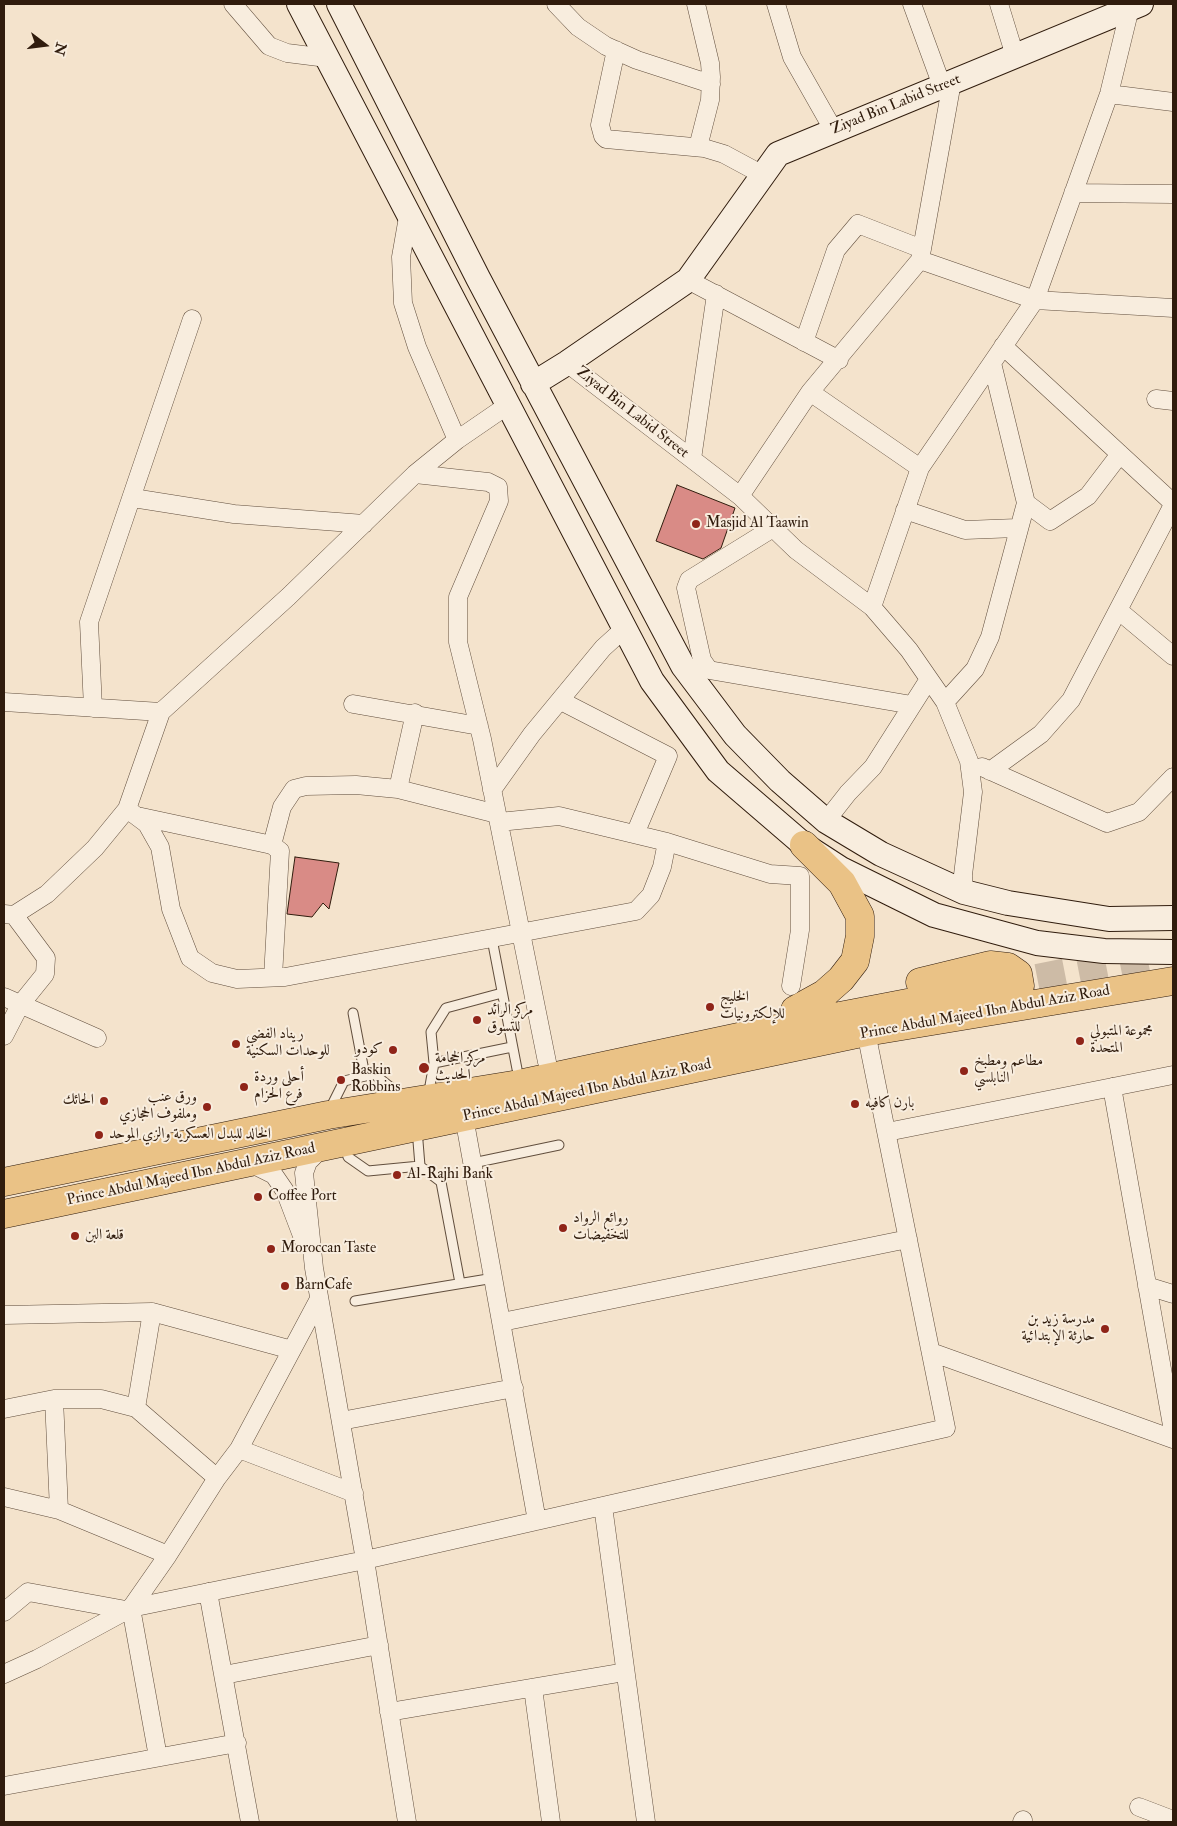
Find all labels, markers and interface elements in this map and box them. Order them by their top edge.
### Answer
north arrow [20,20,70,70]
text: N [50,41,70,57]
street label: Ziyad Bin Labid Street [829,71,963,139]
street label: Ziyad Bin Labid Street [572,363,692,463]
place label: Masjid Al Taawin [706,515,809,533]
marker: Masjid Al Taawin [690,518,702,530]
street label: Prince Abdul Majeed Ibn Abdul Aziz Road [859,982,1111,1044]
place label: الخليج للإلكترونيات [720,989,785,1024]
marker: الخليج للإلكترونيات [704,1001,716,1013]
place label: مركز الرائد للتسوق [487,1002,533,1037]
marker: مركز الرائد للتسوق [471,1014,483,1026]
place label: مجموعة المتبولي المتحدة [1090,1023,1153,1058]
place label: ريناد الفضي للوحدات السكنية [246,1026,330,1061]
marker: مجموعة المتبولي المتحدة [1074,1035,1086,1047]
marker: ريناد الفضي للوحدات السكنية [230,1038,242,1050]
place label: كودو [355,1041,383,1059]
marker: كودو [387,1044,399,1056]
place label: مركز الحجامة الحديث [435,1050,485,1085]
place label: مطاعم ومطبخ النابلسي [974,1053,1043,1088]
street label: Prince Abdul Majeed Ibn Abdul Aziz Road [461,1056,713,1126]
marker: مركز الحجامة الحديث [417,1061,431,1075]
place label: Baskin Robbins [351,1062,400,1097]
marker: مطاعم ومطبخ النابلسي [958,1065,970,1077]
place label: أحلى وردة فرع الحزام [254,1069,304,1104]
marker: Baskin Robbins [335,1074,347,1086]
marker: أحلى وردة فرع الحزام [238,1081,250,1093]
place label: ورق عنب وملفوف الحجازي [119,1089,197,1124]
place label: الحائك [63,1092,94,1110]
marker: الحائك [98,1095,110,1107]
place label: بارن كافيه [865,1095,914,1113]
marker: بارن كافيه [849,1098,861,1110]
marker: ورق عنب وملفوف الحجازي [201,1101,213,1113]
place label: الخالد للبدل العسكرية والزي الموحد [109,1126,271,1144]
marker: الخالد للبدل العسكرية والزي الموحد [93,1129,105,1141]
street label: Prince Abdul Majeed Ibn Abdul Aziz Road [65,1140,317,1210]
place label: Al-Rajhi Bank [407,1166,493,1184]
marker: Al-Rajhi Bank [391,1169,403,1181]
place label: Coffee Port [268,1188,336,1206]
marker: Coffee Port [252,1191,264,1203]
place label: روائع الرواد للتخفيضات [573,1210,629,1245]
marker: روائع الرواد للتخفيضات [557,1222,569,1234]
place label: قلعة البن [85,1227,124,1245]
marker: قلعة البن [69,1230,81,1242]
place label: Moroccan Taste [281,1240,376,1258]
marker: Moroccan Taste [265,1243,277,1255]
place label: BarnCafe [295,1277,352,1295]
marker: BarnCafe [279,1280,291,1292]
place label: مدرسة زيد بن حارثة الإبتدائية [1021,1311,1095,1346]
marker: مدرسة زيد بن حارثة الإبتدائية [1099,1323,1111,1335]

